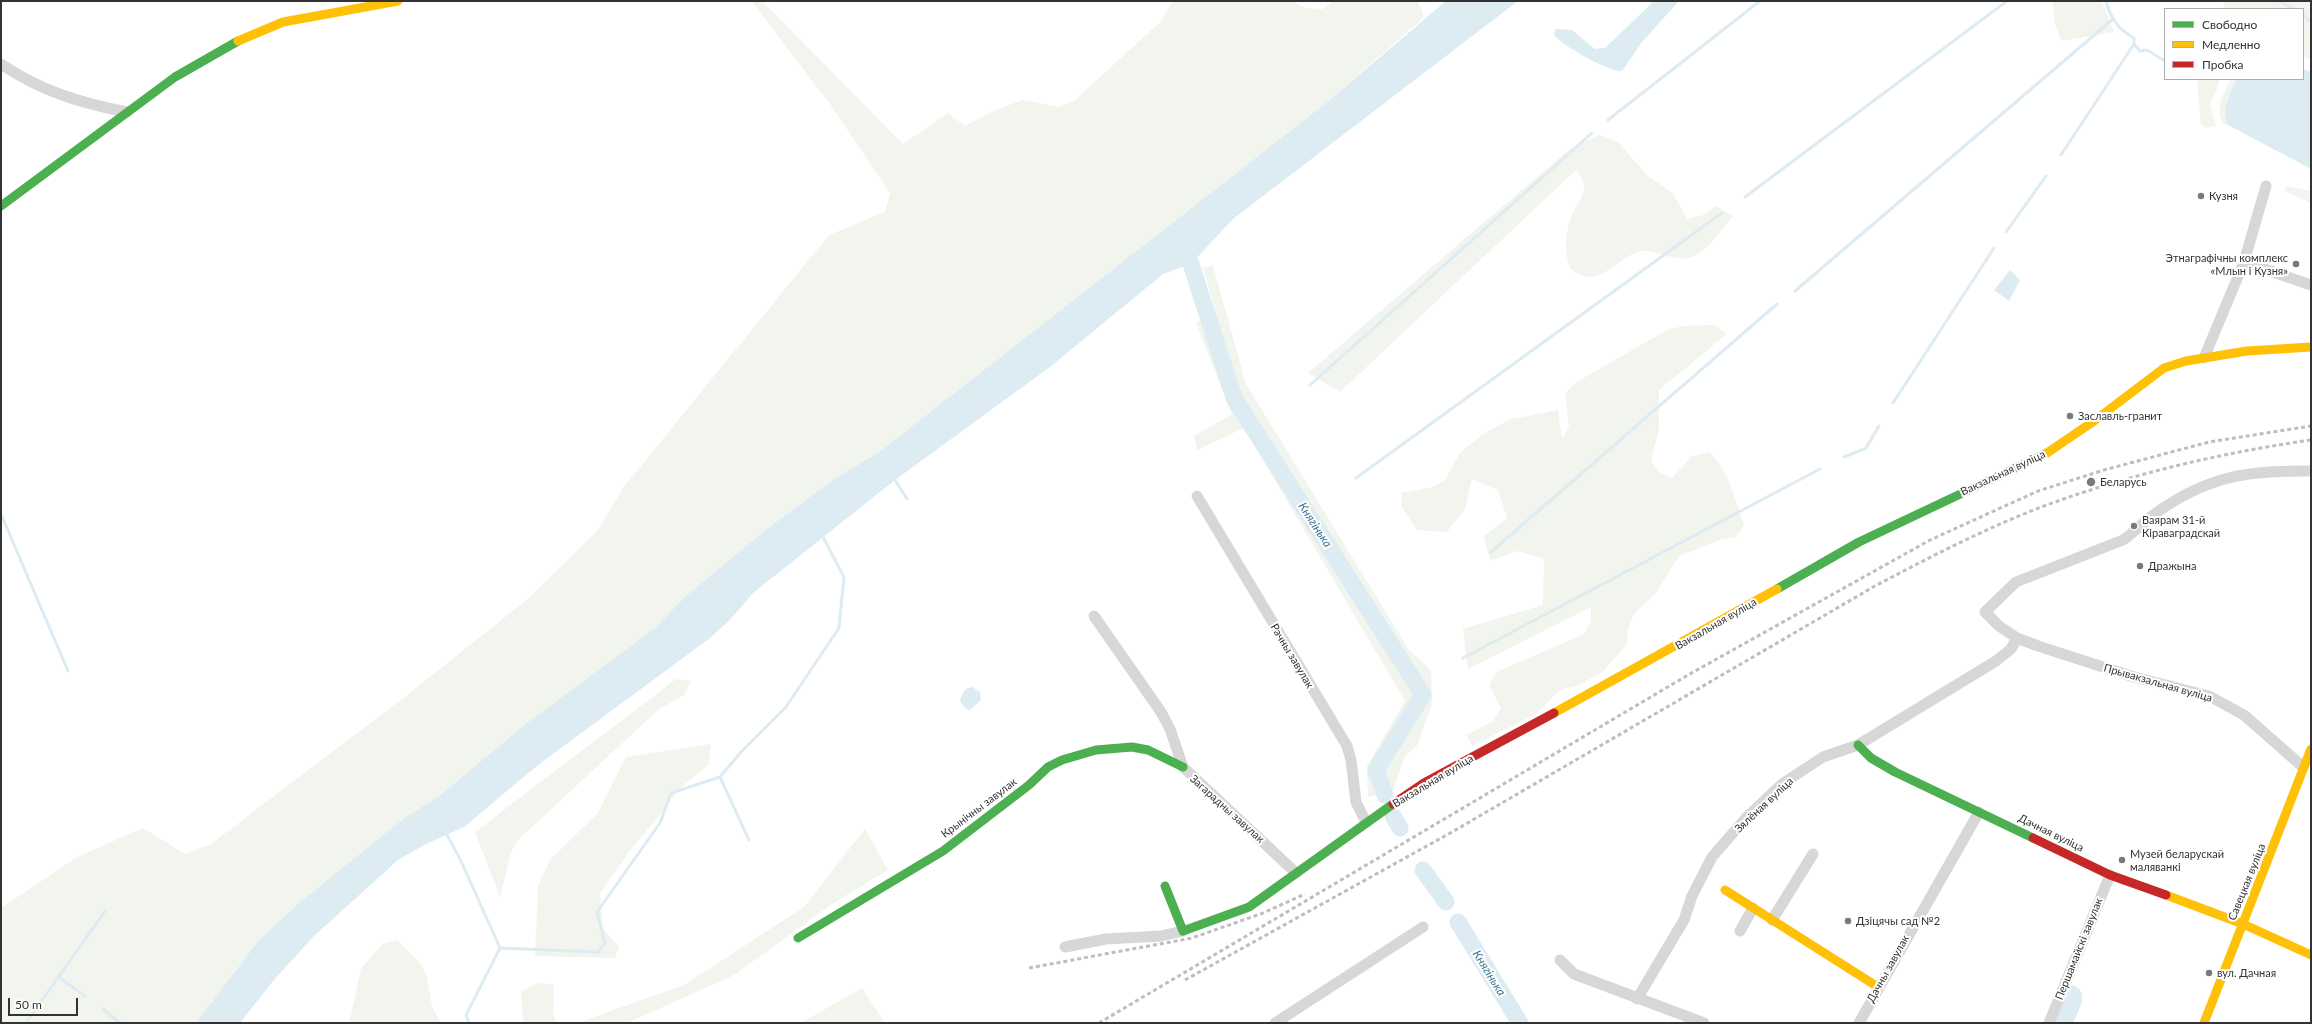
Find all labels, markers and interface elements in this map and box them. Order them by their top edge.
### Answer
legend [2164,8,2304,80]
text: Свободно [2202,17,2257,32]
text: Медленно [2202,37,2260,52]
text: Пробка [2202,57,2243,72]
place label: Кузня [2209,189,2238,203]
marker: Кузня [2196,191,2206,201]
place label: Этнаграфічны комплекс «Млын і Кузня» [2166,251,2288,277]
marker: Этнаграфічны комплекс «Млын і Кузня» [2291,259,2301,269]
place label: Заславль-гранит [2078,409,2162,423]
marker: Заславль-гранит [2065,411,2075,421]
street label: Вакзальная вуліца [1959,448,2047,498]
place label: Беларусь [2100,475,2147,489]
marker: Беларусь [2085,476,2097,488]
water label: Княгінька [1295,500,1335,550]
place label: Ваярам 31-й Кіраваградскай [2142,513,2220,539]
marker: Ваярам 31-й Кіраваградскай [2129,521,2139,531]
place label: Дражына [2148,559,2196,573]
marker: Дражына [2135,561,2145,571]
street label: Вакзальная вуліца [1673,595,1759,653]
street label: Рачны завулак [1268,621,1316,691]
street label: Прывакзальная вуліца [2102,661,2214,705]
street label: Вакзальная вуліца [1390,752,1476,810]
street label: Загарадны завулак [1187,772,1267,846]
street label: Зялёная вуліца [1732,774,1796,836]
street label: Крынічны завулак [939,775,1019,841]
street label: Дачная вуліца [2016,811,2086,855]
street label: Савецкая вуліца [2226,842,2268,922]
place label: Музей беларускай маляванкі [2130,847,2224,873]
marker: Музей беларускай маляванкі [2117,855,2127,865]
street label: Першамайскі завулак [2052,896,2106,1002]
place label: Дзіцячы сад №2 [1856,914,1940,928]
marker: Дзіцячы сад №2 [1843,916,1853,926]
street label: Дачны завулак [1864,933,1912,1005]
water label: Княгінька [1469,948,1509,998]
place label: вул. Дачная [2217,966,2276,980]
marker: вул. Дачная [2204,968,2214,978]
scale bar [10,990,80,1016]
text: 50 m [15,997,42,1012]

